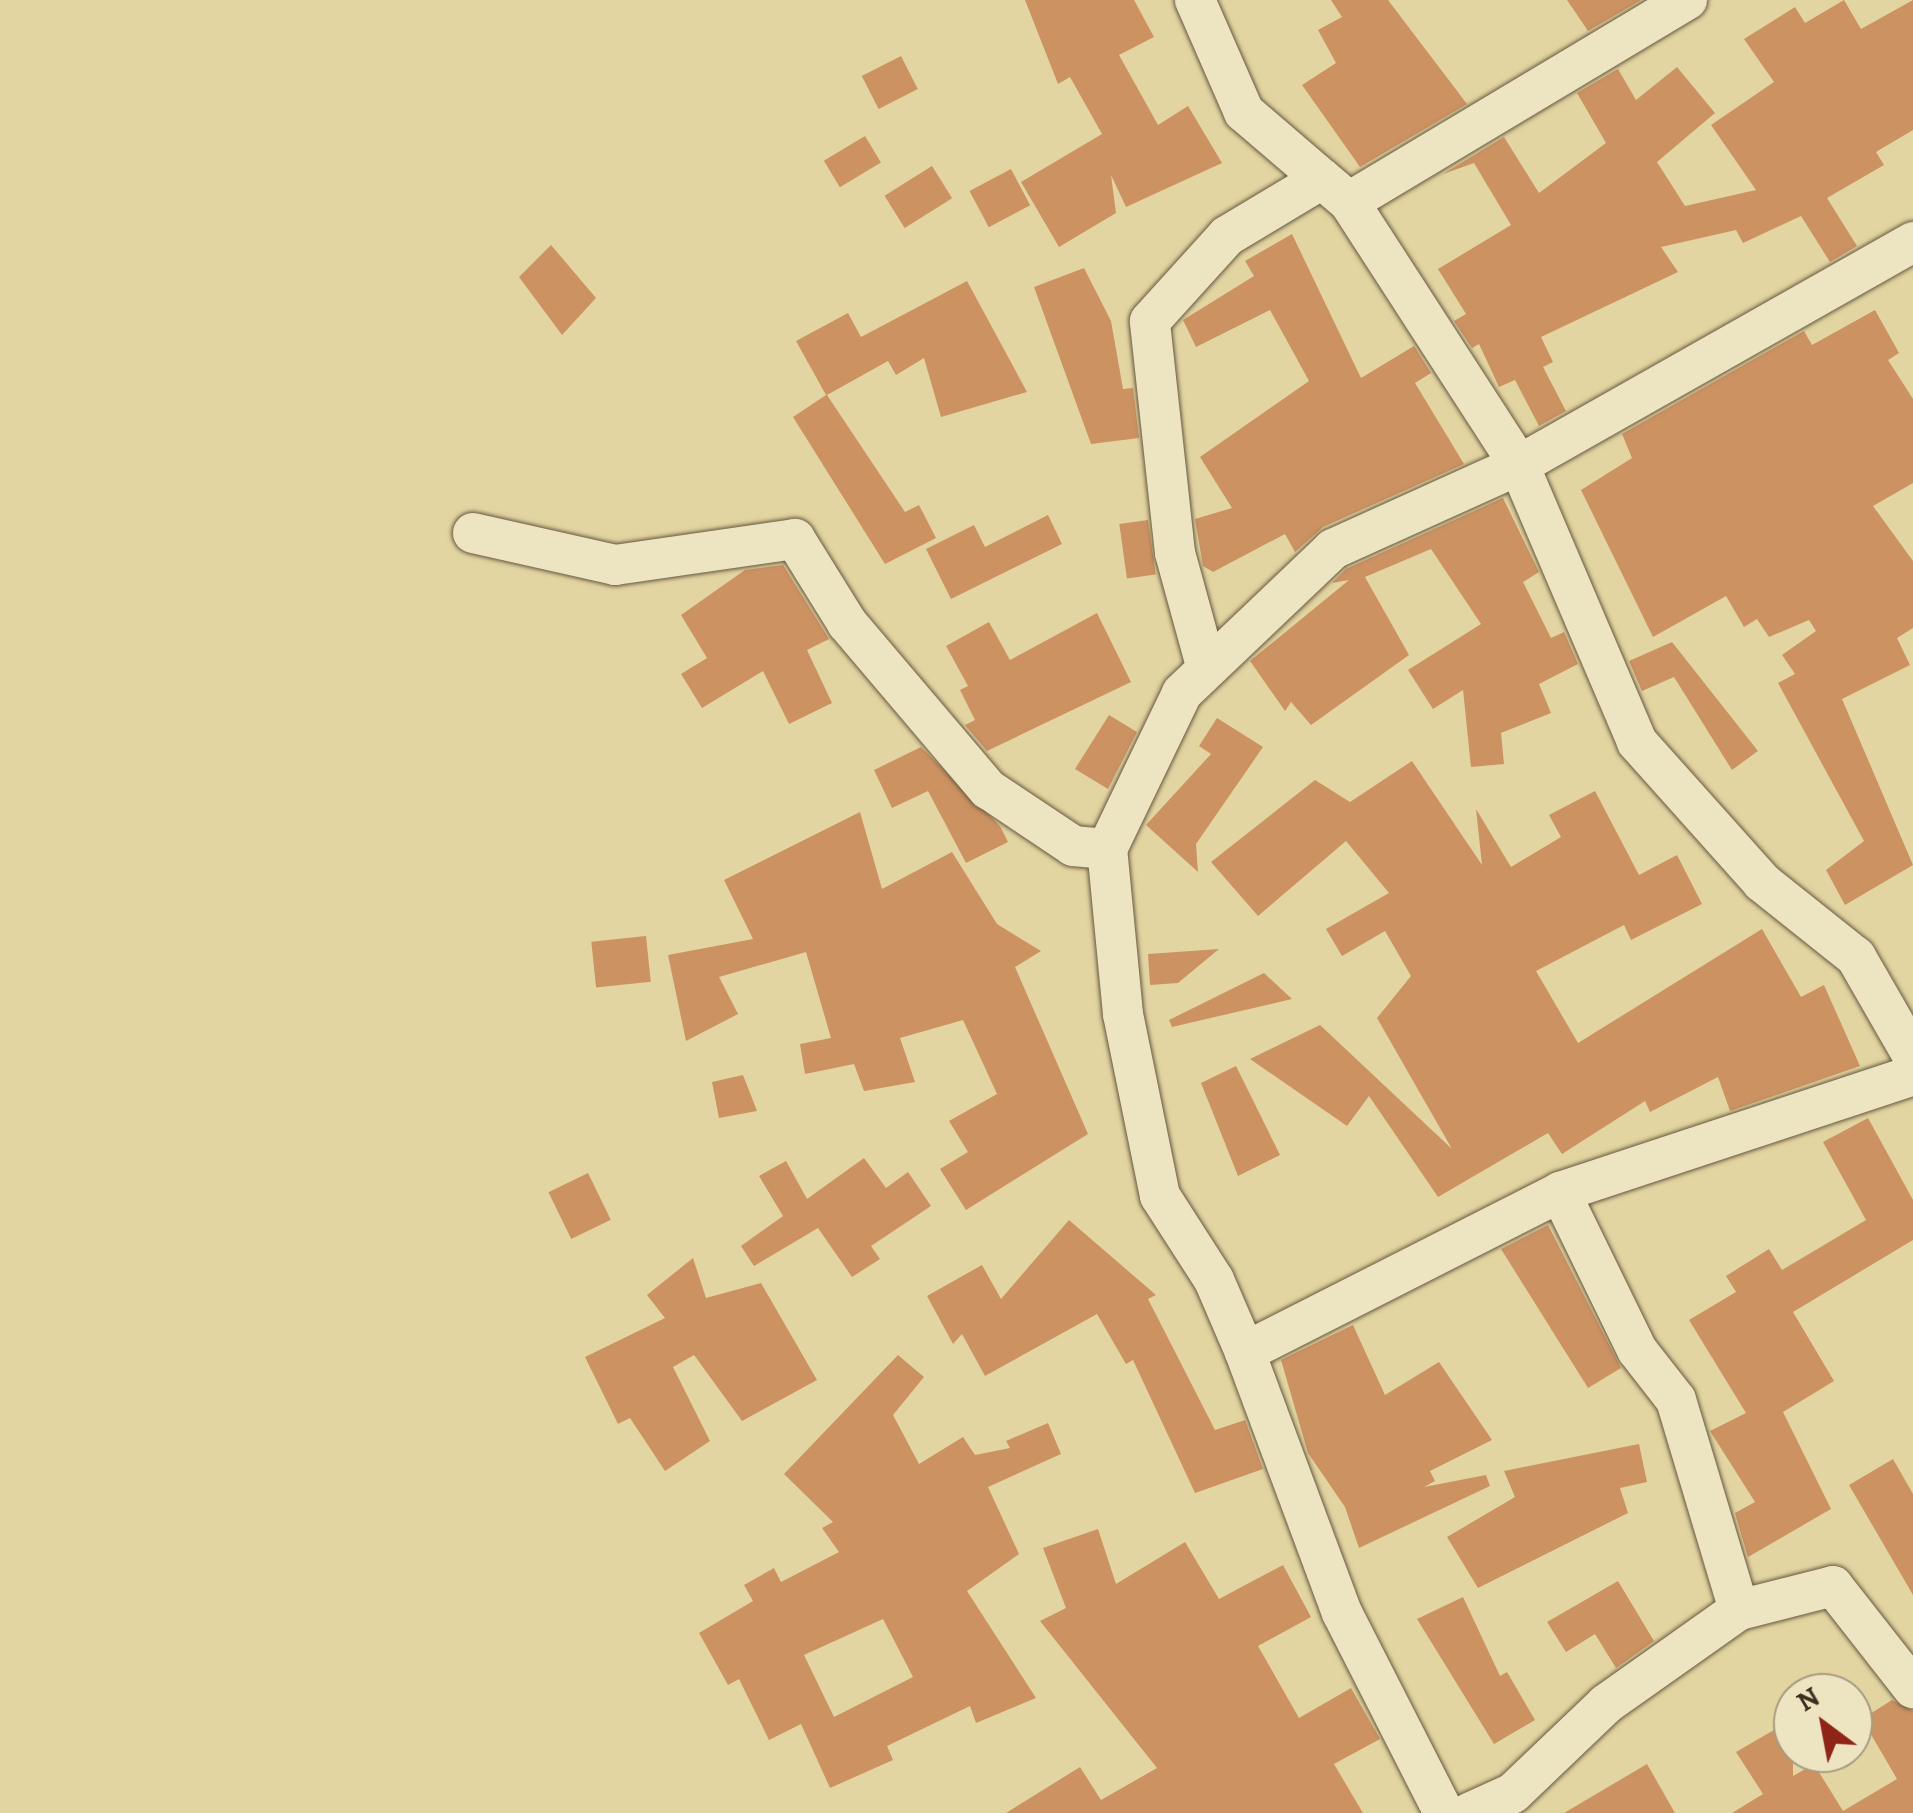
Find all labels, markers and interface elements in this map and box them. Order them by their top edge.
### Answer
north arrow [1773,1673,1873,1773]
text: N [1789,1678,1827,1721]

